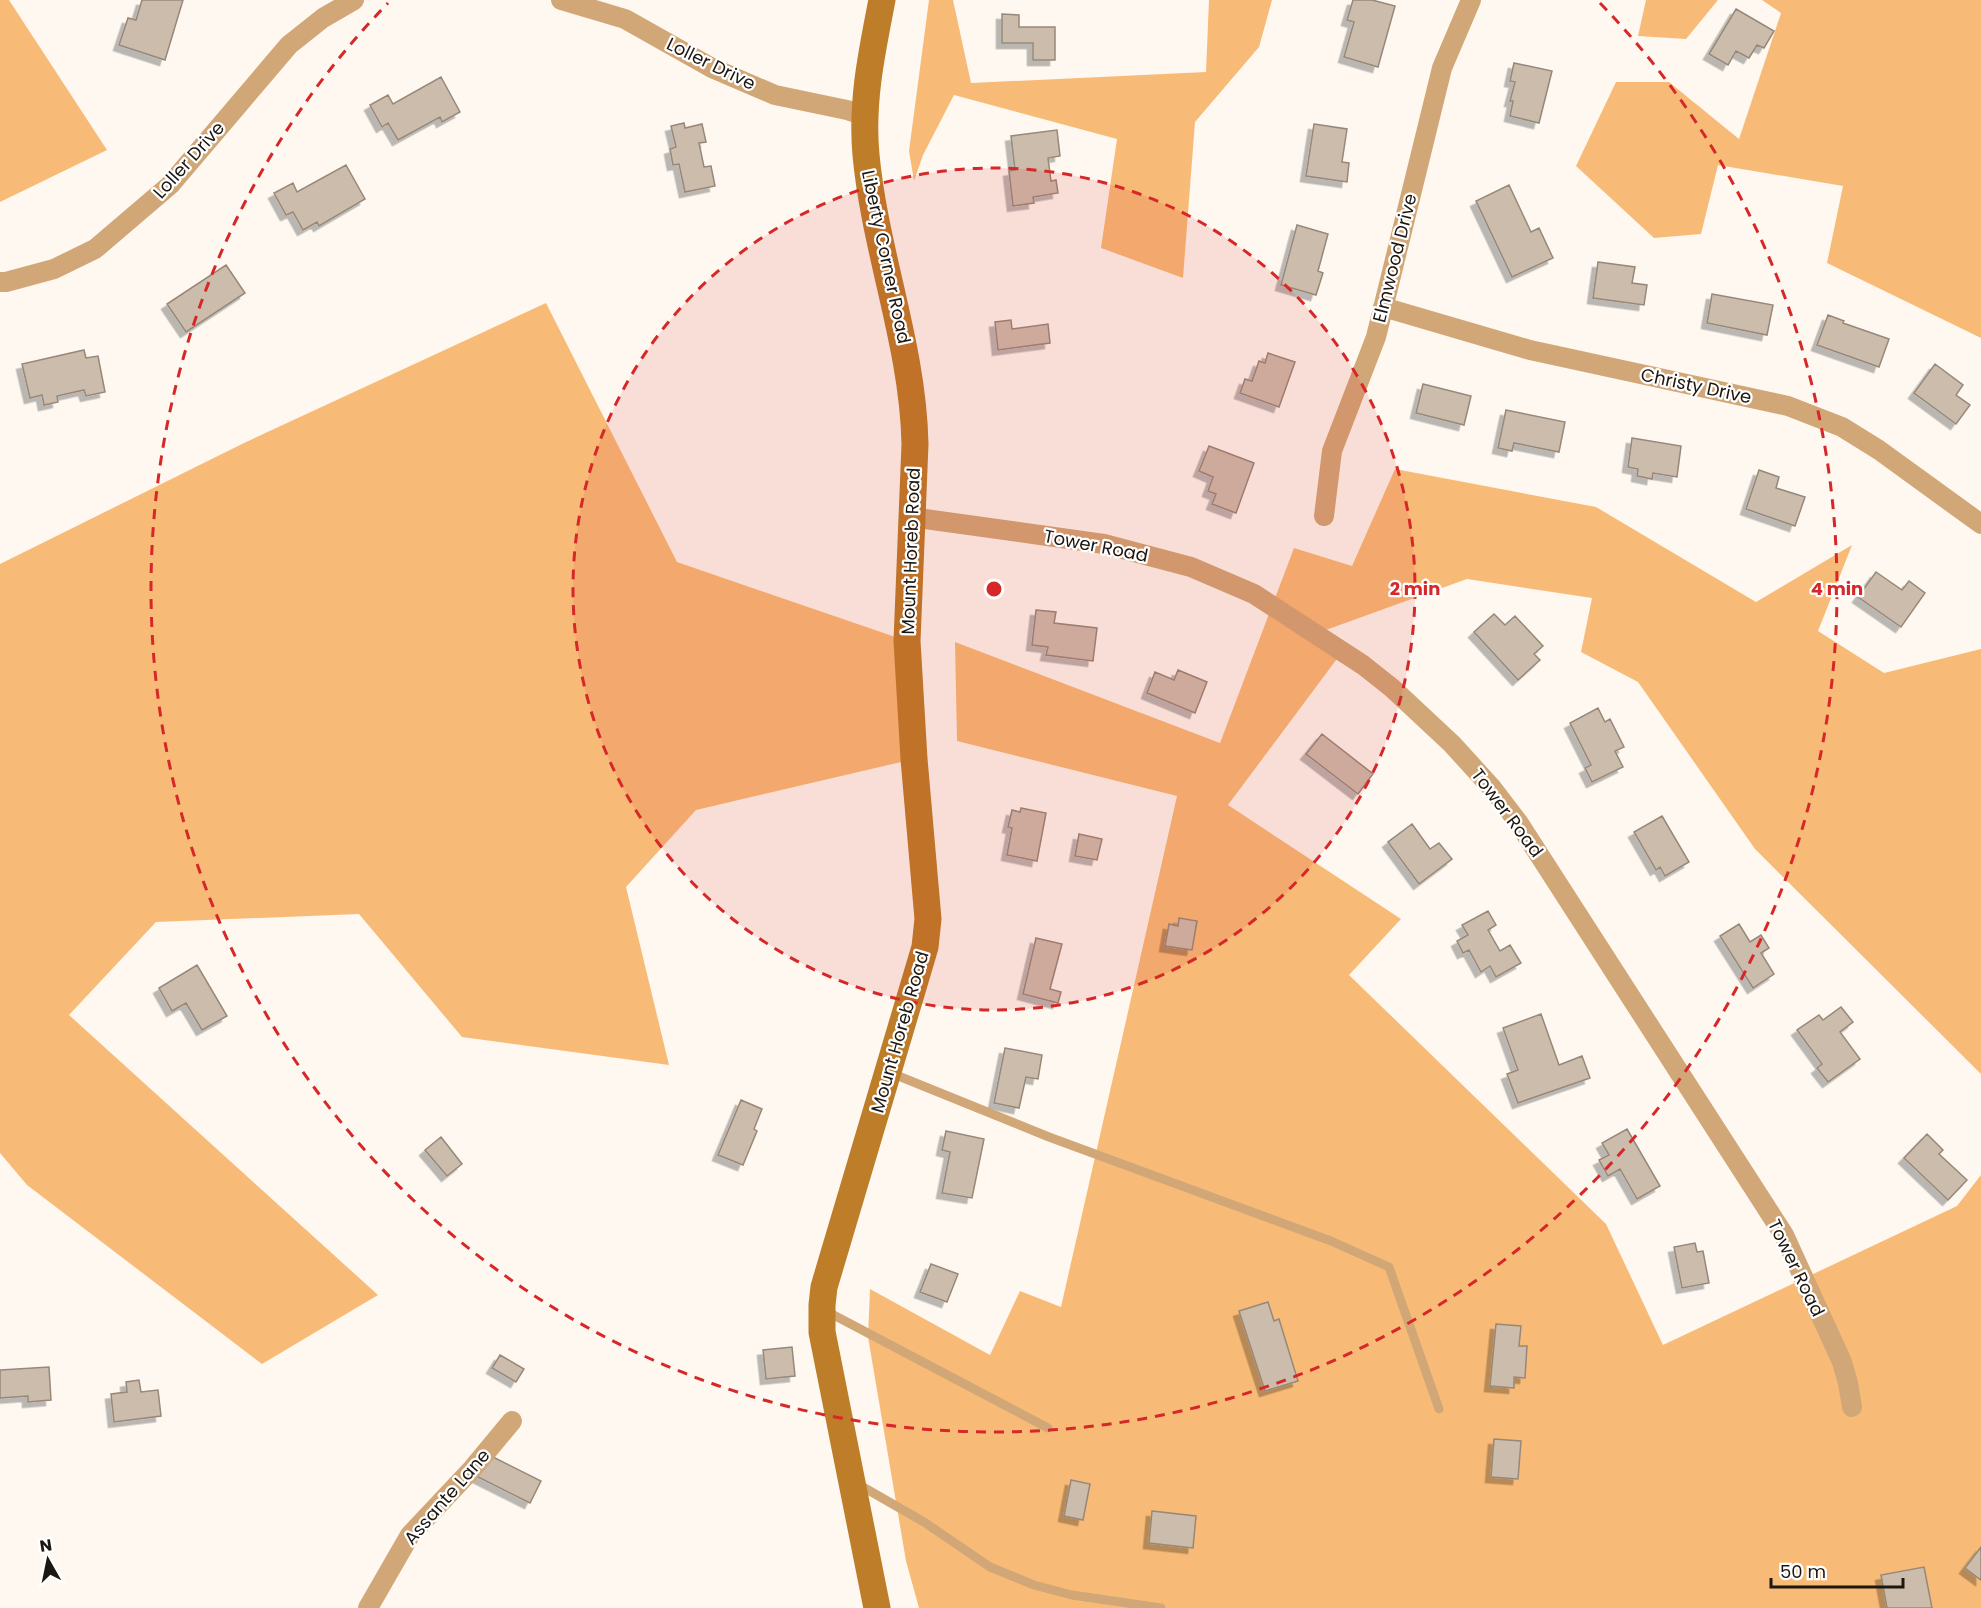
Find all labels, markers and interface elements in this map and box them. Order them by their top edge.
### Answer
street label: Loller Drive [663,31,760,96]
street label: Loller Drive [147,116,230,204]
street label: Liberty Corner Road [856,168,917,346]
street label: Elmwood Drive [1366,191,1423,325]
street label: Christy Drive [1638,362,1754,409]
street label: Mount Horeb Road [895,467,926,635]
street label: Tower Road [1042,523,1150,568]
text: 2 min [1390,576,1440,601]
text: 4 min [1811,576,1863,601]
centre of rings [984,579,1004,599]
street label: Tower Road [1466,763,1549,862]
street label: Mount Horeb Road [864,948,935,1116]
street label: Tower Road [1762,1215,1831,1321]
street label: Assante Lane [398,1443,495,1550]
north arrow [18,1530,78,1590]
text: N [38,1533,53,1558]
scale bar [1771,1551,1903,1589]
text: 50 m [1780,1559,1826,1584]

